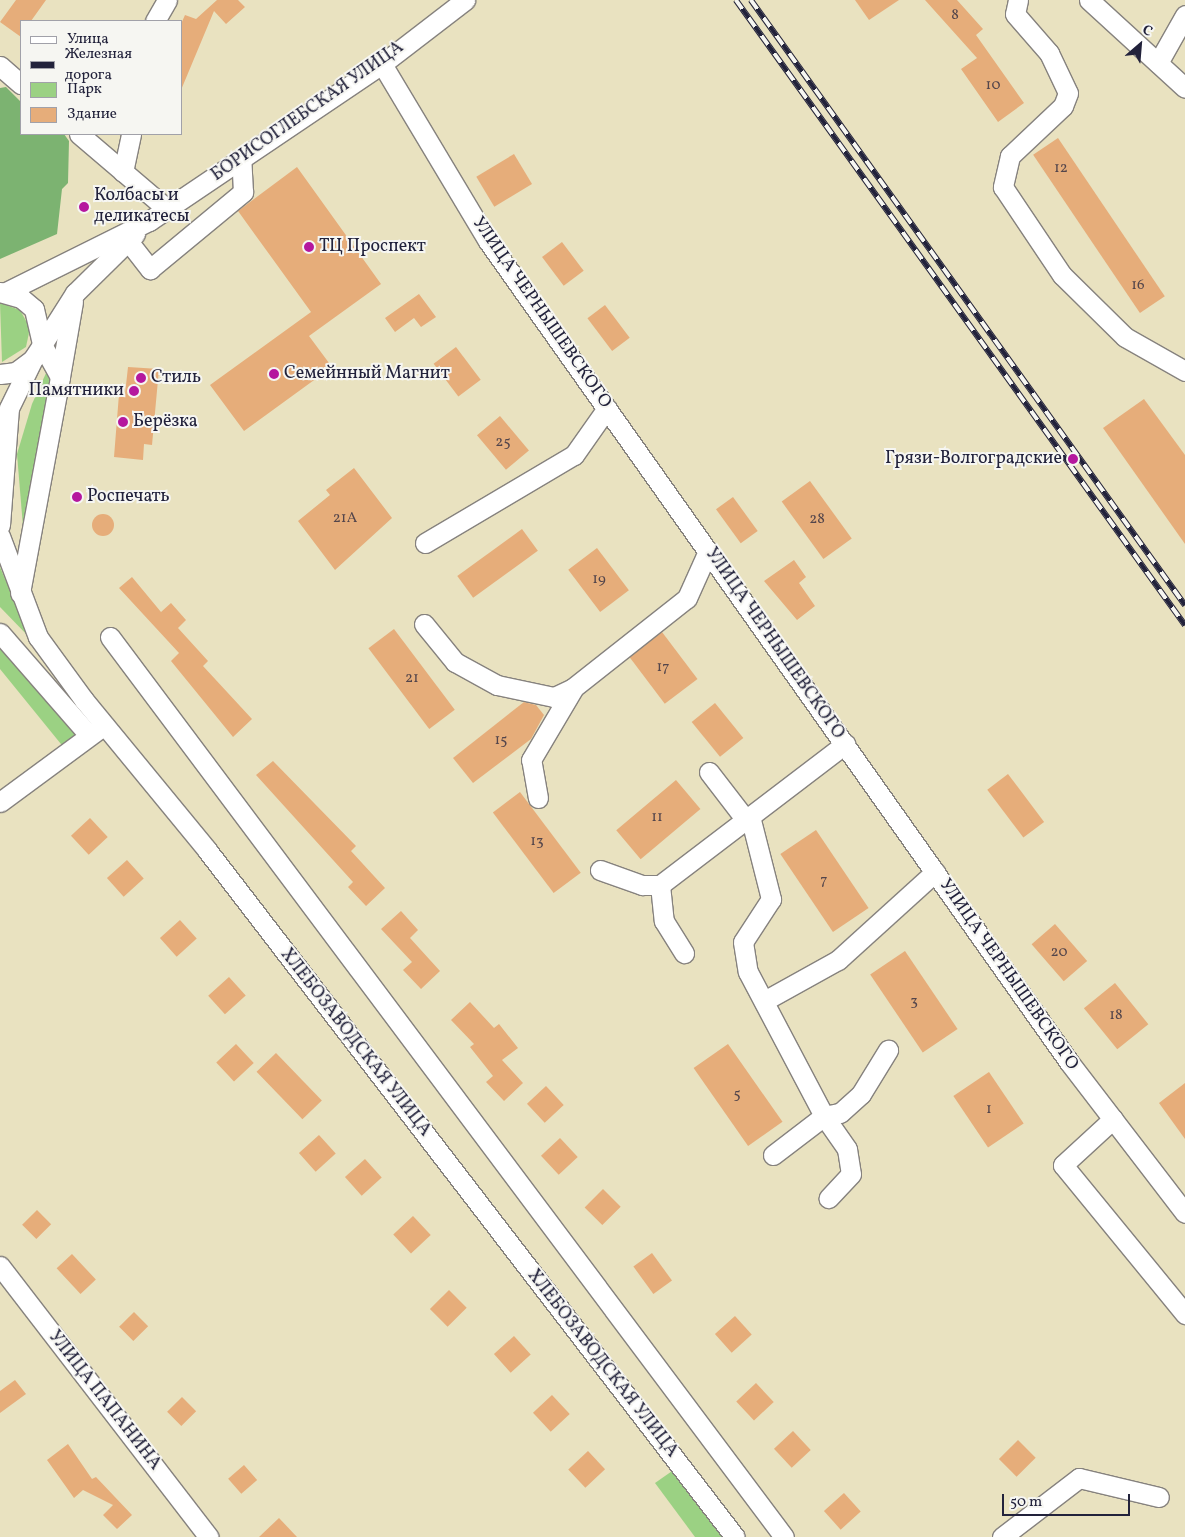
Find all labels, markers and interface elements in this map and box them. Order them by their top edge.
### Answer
house number: 8 [951,7,959,25]
legend [20,20,182,135]
north arrow [1115,20,1165,70]
text: С [1139,21,1155,42]
text: Улица [67,29,109,50]
street label: БОРИСОГЛЕБСКАЯ УЛИЦА [208,37,408,187]
text: Железная дорога [65,44,132,86]
house number: 10 [986,77,1000,95]
text: Парк [67,79,102,100]
text: Здание [67,104,117,125]
house number: 12 [1054,160,1068,178]
place label: Колбасы и деликатесы [94,186,190,228]
marker: Колбасы и деликатесы [78,201,90,213]
street label: УЛИЦА ЧЕРНЫШЕВСКОГО [467,213,615,413]
place label: ТЦ Проспект [319,236,426,258]
marker: ТЦ Проспект [303,241,315,253]
house number: 16 [1131,277,1145,295]
place label: Семейнный Магнит [284,363,450,385]
place label: Стиль [151,367,201,389]
marker: Семейнный Магнит [268,368,280,380]
marker: Стиль [135,372,147,384]
place label: Памятники [29,380,124,402]
marker: Памятники [128,385,140,397]
place label: Берёзка [133,411,198,433]
marker: Берёзка [117,416,129,428]
house number: 25 [495,434,511,452]
place label: Грязи-Волгоградские [885,448,1062,470]
marker: Грязи-Волгоградские [1066,452,1080,466]
place label: Роспечать [87,486,170,508]
marker: Роспечать [71,491,83,503]
house number: 21А [333,510,357,528]
house number: 28 [809,511,825,529]
street label: УЛИЦА ЧЕРНЫШЕВСКОГО [700,544,848,744]
house number: 19 [592,571,606,589]
house number: 17 [656,659,670,677]
house number: 21 [405,670,419,688]
house number: 15 [494,732,508,750]
house number: 11 [651,809,663,827]
house number: 13 [530,833,544,851]
house number: 7 [820,872,828,890]
street label: УЛИЦА ЧЕРНЫШЕВСКОГО [934,875,1082,1075]
house number: 20 [1051,944,1067,962]
street label: ХЛЕБОЗАВОДСКАЯ УЛИЦА [275,945,435,1141]
house number: 3 [910,993,918,1011]
house number: 18 [1109,1007,1123,1025]
house number: 5 [733,1086,741,1104]
house number: 1 [986,1101,992,1119]
street label: ХЛЕБОЗАВОДСКАЯ УЛИЦА [522,1266,682,1462]
street label: УЛИЦА ПАПАНИНА [43,1327,165,1475]
scale bar [1005,1484,1132,1516]
text: 50 m [1010,1492,1042,1513]

